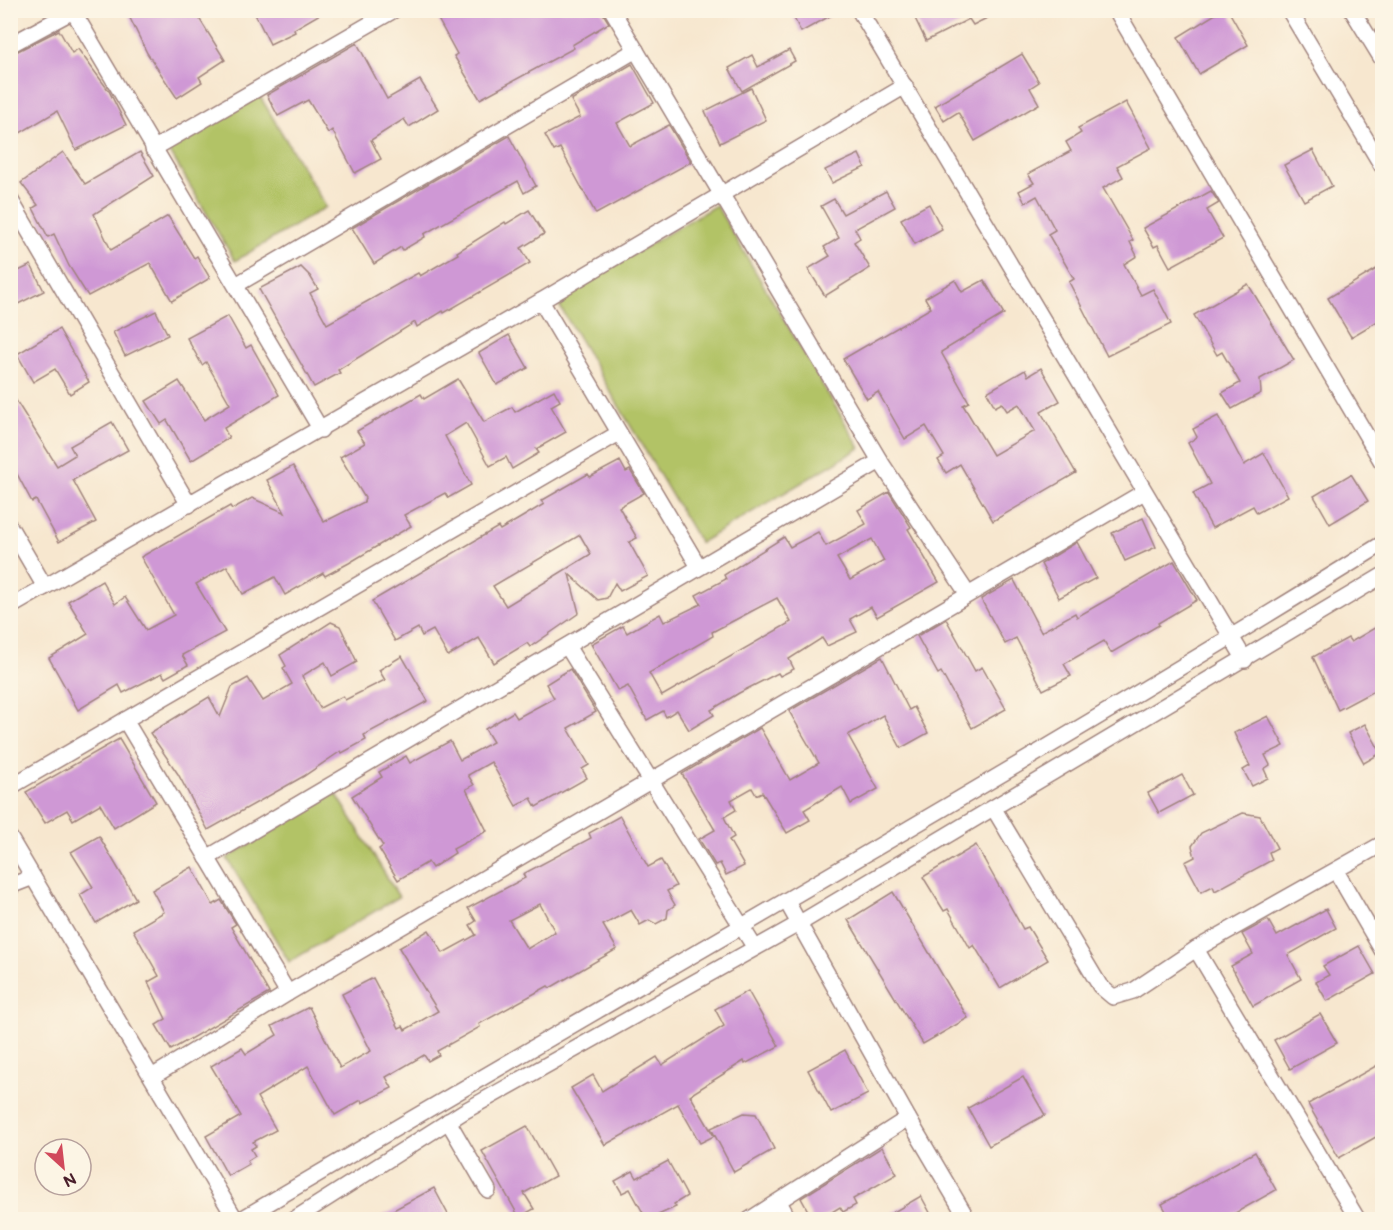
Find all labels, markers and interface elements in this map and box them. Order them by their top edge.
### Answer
north arrow [33,1137,93,1197]
text: N [59,1168,79,1190]

